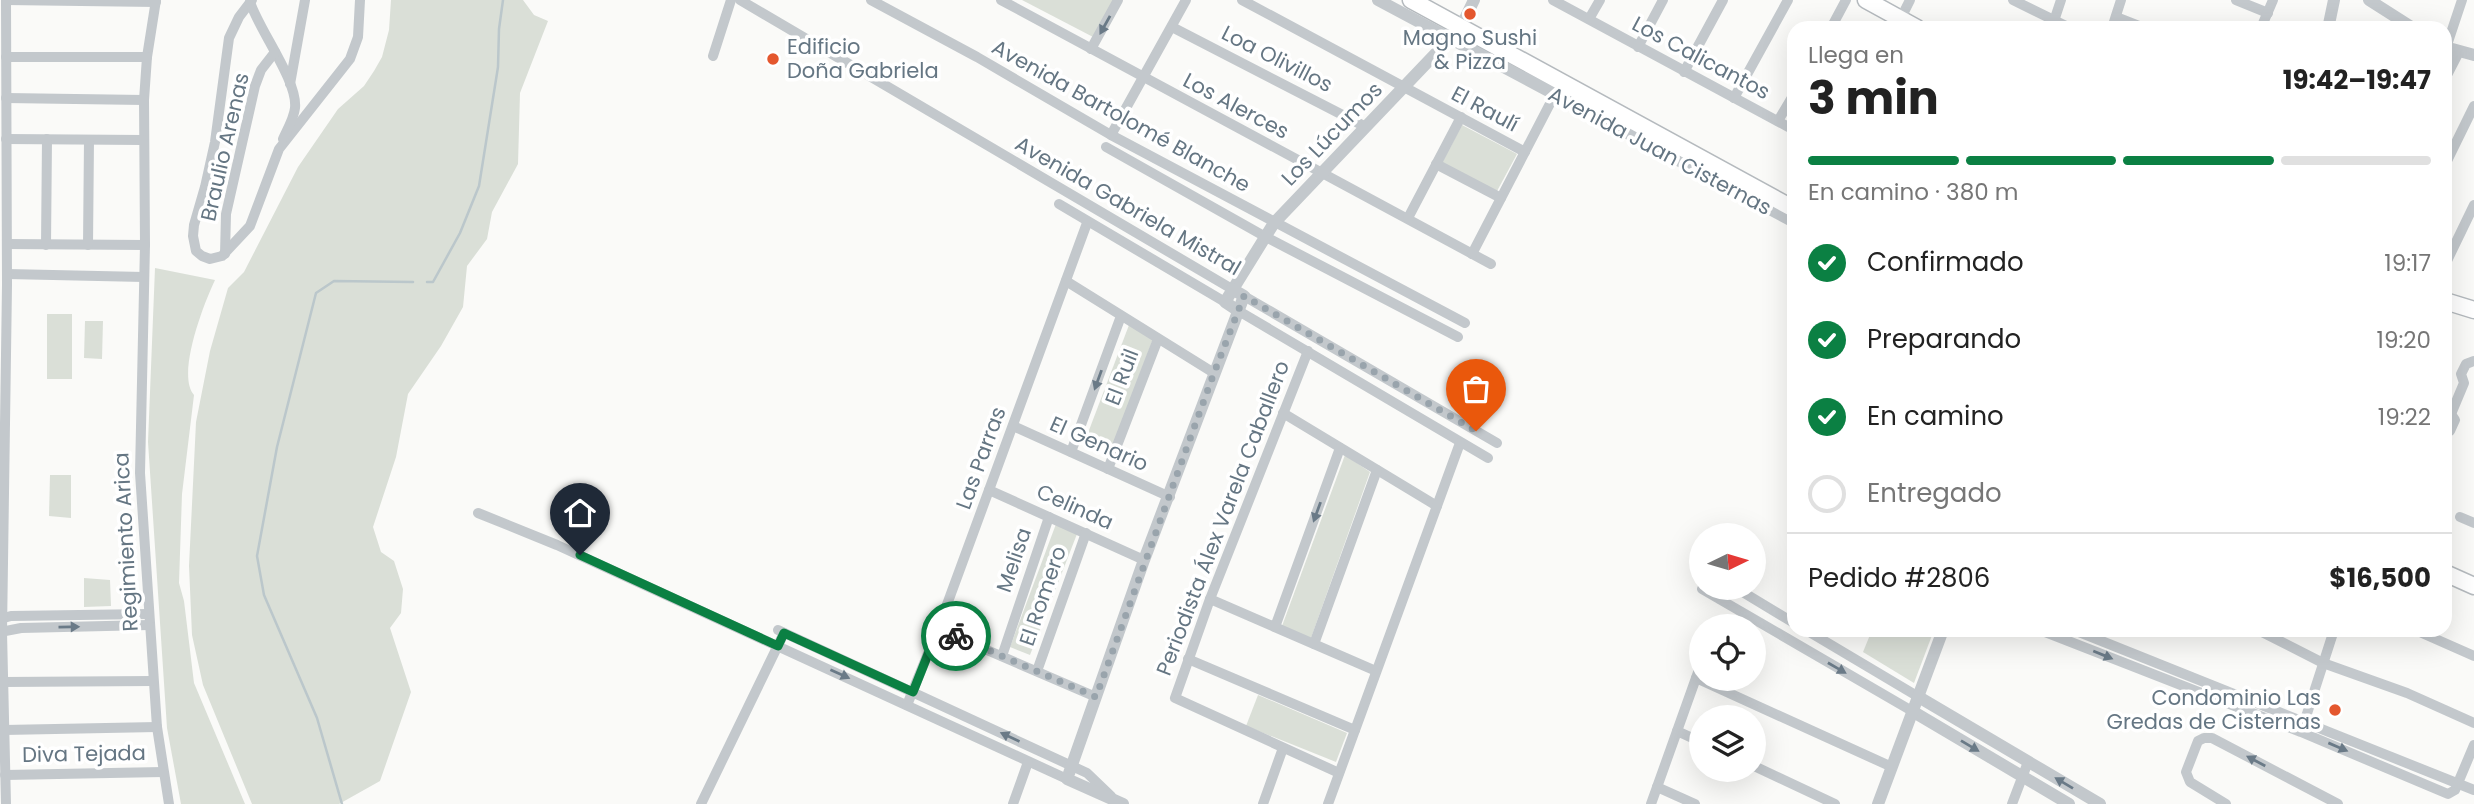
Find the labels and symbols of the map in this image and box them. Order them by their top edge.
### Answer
marker: Magno Sushi & Pizza [1462,6,1478,22]
street label: Los Calicantos [1627,9,1775,106]
one-way arrow [1099,15,1111,34]
street label: Loa Olivillos [1217,18,1338,99]
place label: Magno Sushi & Pizza [1403,23,1537,76]
place label: Edificio Doña Gabriela [787,32,939,85]
street label: Avenida Bartolomé Blanche [987,32,1256,199]
marker: Edificio Doña Gabriela [765,51,781,67]
street label: Los Alerces [1178,66,1294,146]
street label: Braulio Arenas [193,70,256,224]
street label: Los Lúcumos [1275,75,1389,192]
street label: El Raulí [1447,79,1524,138]
street label: Avenida Juan Cisternas [1544,79,1777,222]
street label: Avenida Gabriela Mistral [1010,129,1246,282]
street label: El Ruil [1098,345,1145,409]
street label: Periodista Álex Varela Caballero [1149,356,1296,679]
pin [1446,359,1506,431]
one-way arrow [1092,370,1103,391]
street label: Las Parras [949,403,1012,513]
street label: El Genario [1045,409,1153,478]
street label: Regimiento Arica [106,452,145,632]
street label: Celinda [1032,477,1118,536]
pin [550,483,610,555]
one-way arrow [1311,502,1322,523]
north arrow [1689,523,1766,600]
street label: Melisa [989,524,1038,596]
street label: El Romero [1012,542,1073,650]
courier [921,601,991,671]
one-way arrow [59,621,81,633]
one-way arrow [2093,650,2114,661]
one-way arrow [1827,662,1847,674]
one-way arrow [830,668,850,680]
place label: Condominio Las Gredas de Cisternas [2107,683,2321,736]
marker: Condominio Las Gredas de Cisternas [2327,702,2343,718]
one-way arrow [1000,731,1020,743]
street label: Diva Tejada [22,738,146,769]
one-way arrow [1961,740,1980,752]
one-way arrow [2327,742,2348,753]
one-way arrow [2246,755,2265,767]
one-way arrow [2055,777,2074,789]

